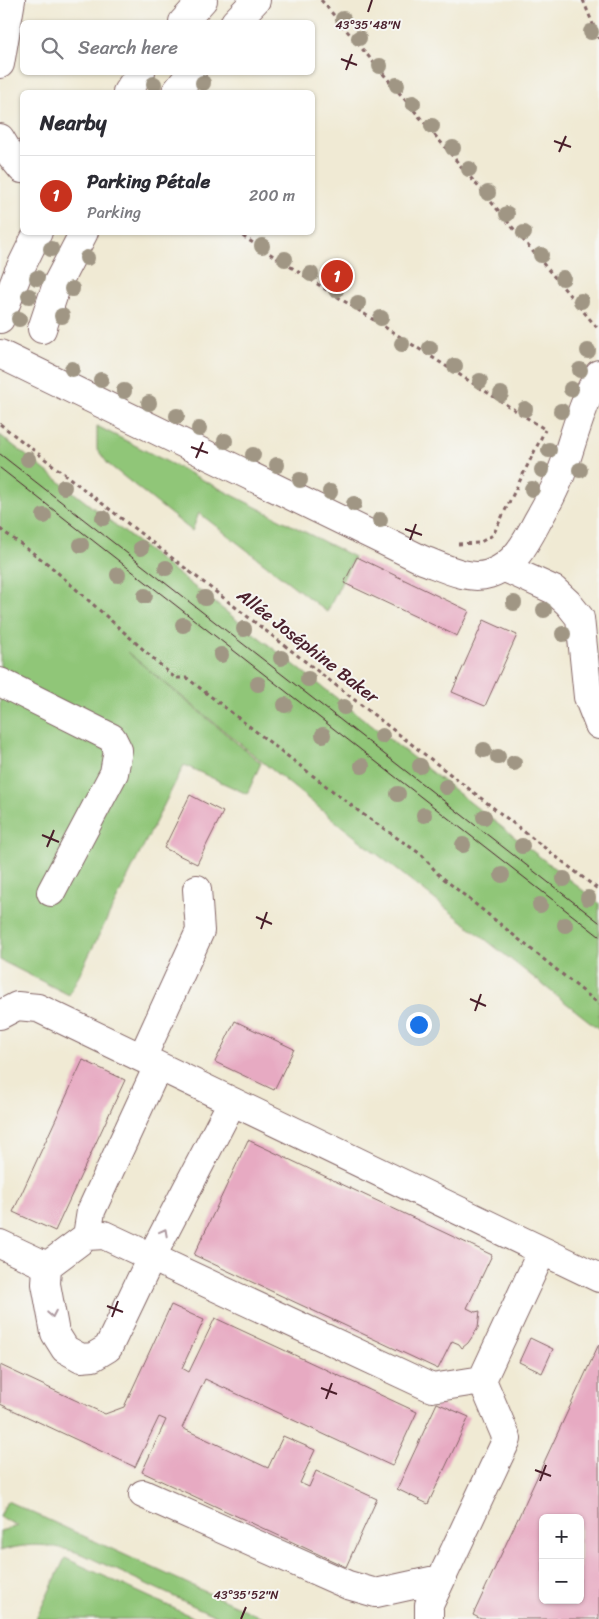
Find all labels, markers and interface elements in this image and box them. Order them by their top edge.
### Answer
text: 43°35'48"N [335,14,402,36]
search box [20,20,315,75]
text: Search here [78,31,178,64]
icon: search [38,34,66,62]
text: Nearby [40,104,106,142]
text: Parking Pétale [87,165,210,198]
text: 1 [53,181,59,210]
text: 200 m [249,181,295,210]
text: Parking [87,198,141,227]
pin: 1 [321,257,353,295]
street label: Allée Joséphine Baker [229,579,387,713]
your location [406,1012,432,1038]
one-way arrow [158,1229,168,1238]
one-way arrow [46,1309,56,1318]
map controls [539,1514,584,1604]
button: + [539,1514,584,1559]
button: − [539,1559,584,1604]
text: 43°35'52"N [213,1584,279,1606]

